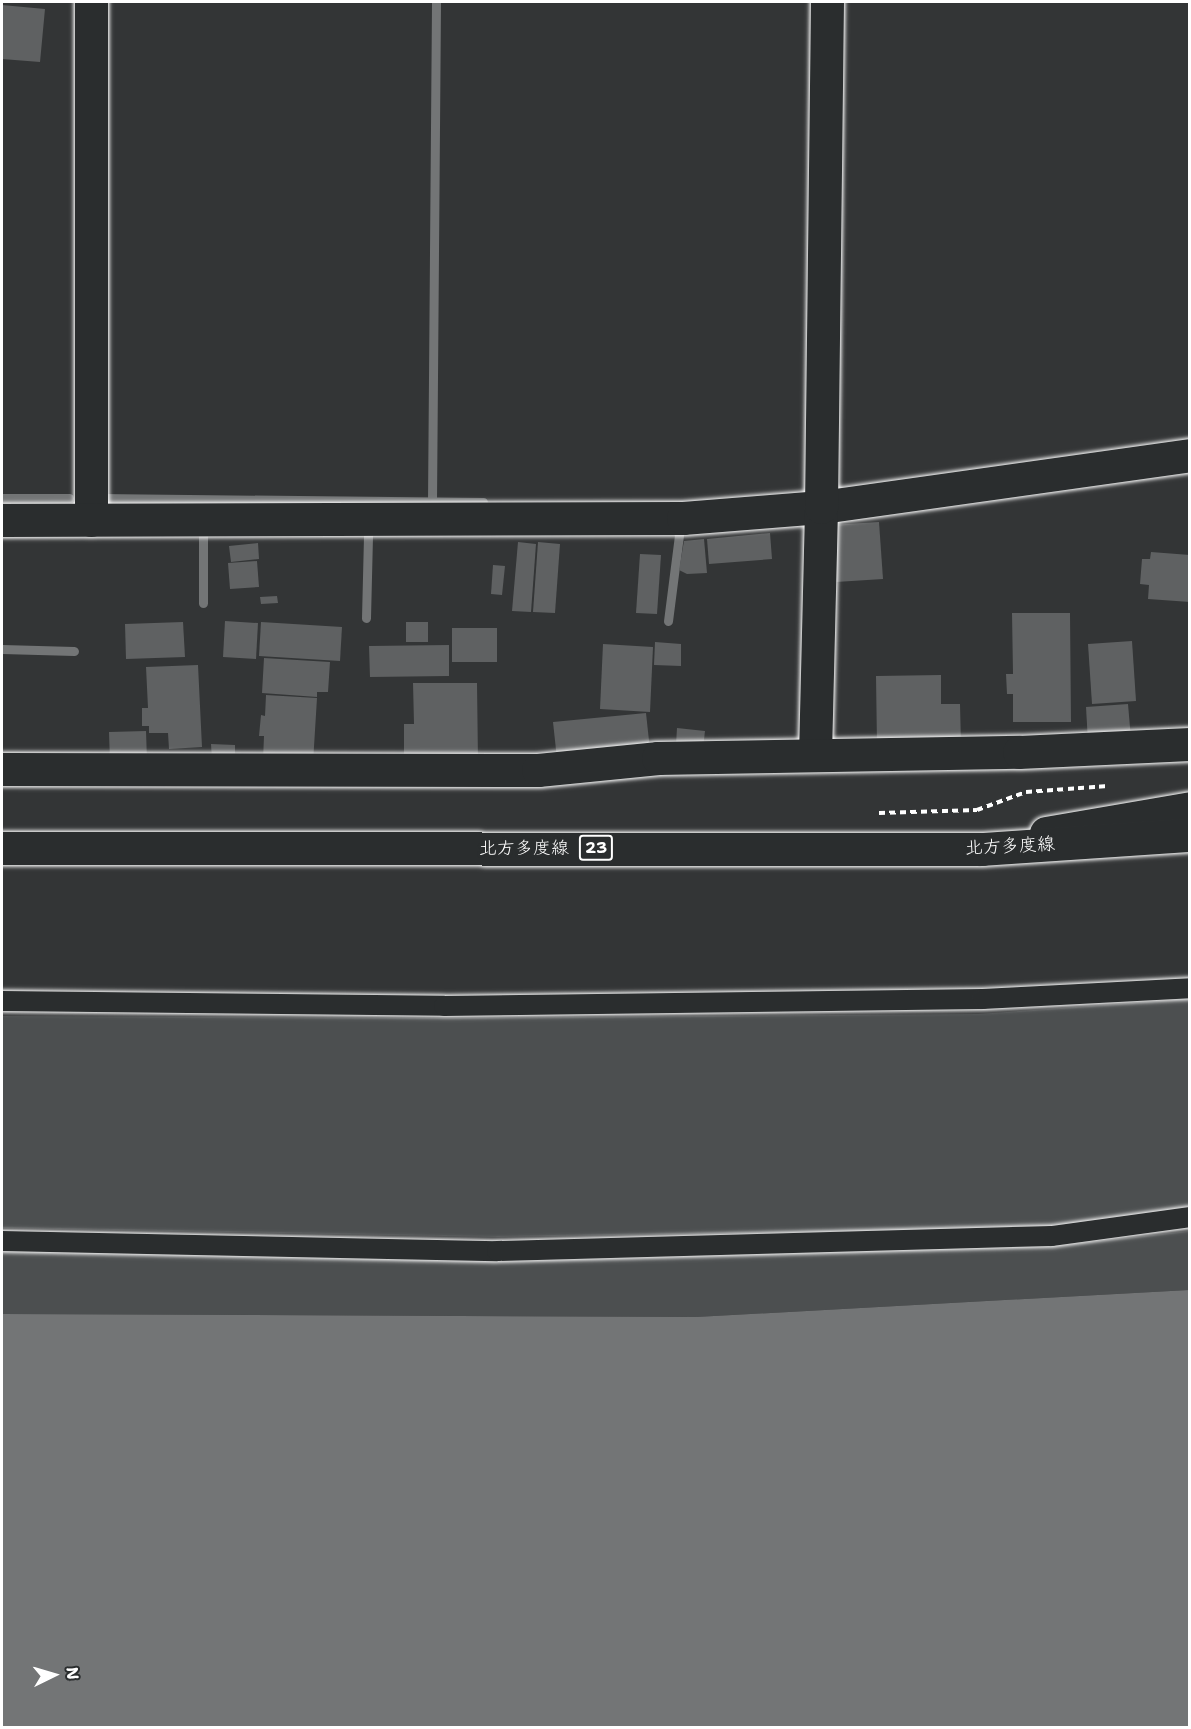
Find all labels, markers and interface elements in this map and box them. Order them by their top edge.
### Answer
street label: 北方多度線 [964,833,1056,859]
road number: 23 [578,835,614,861]
street label: 北方多度線 [479,837,569,859]
north arrow [24,1645,84,1705]
text: N [61,1666,83,1681]

